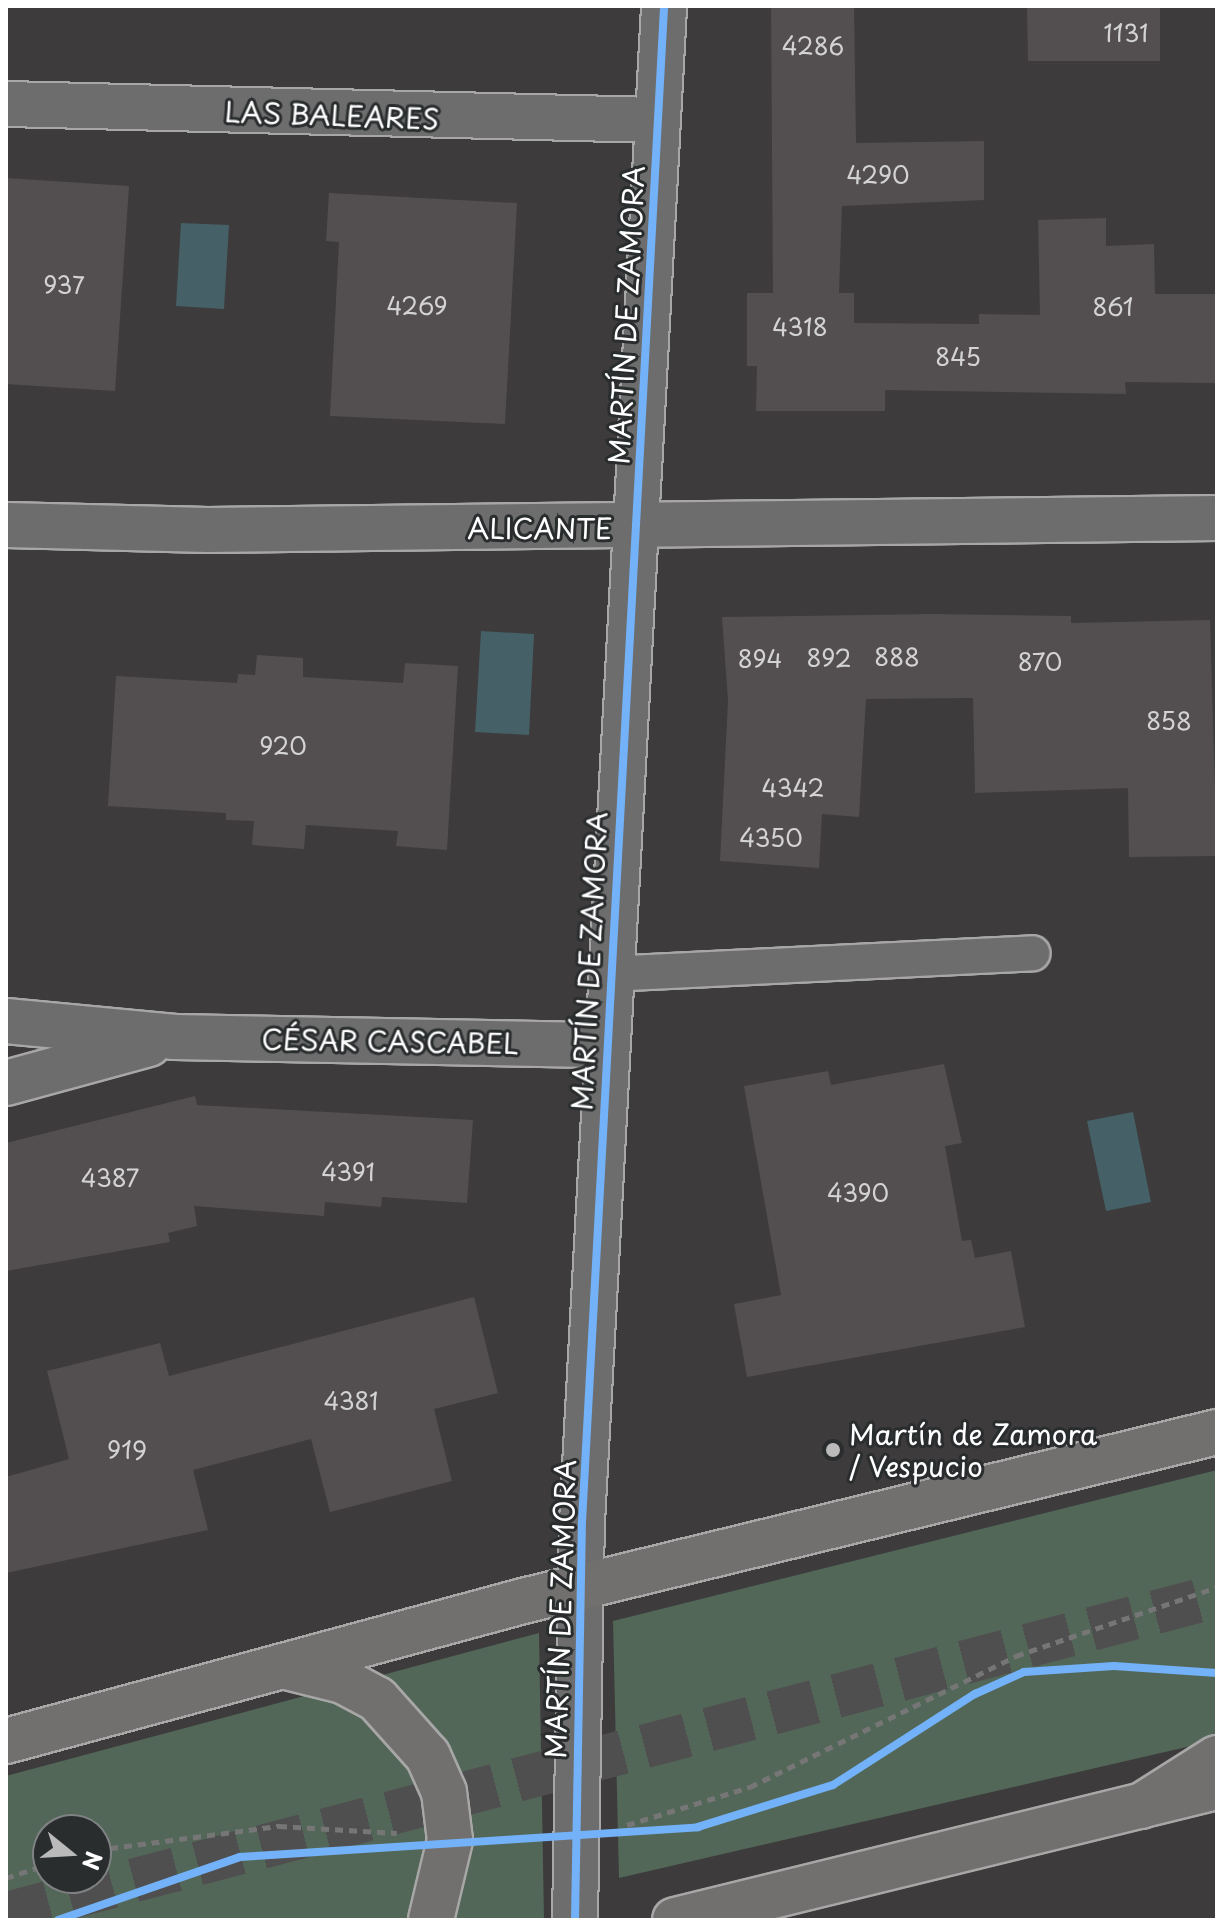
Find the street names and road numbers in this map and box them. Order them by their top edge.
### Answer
street label: LAS BALEARES [225,95,439,135]
street label: MARTÍN DE ZAMORA [601,164,651,466]
street label: ALICANTE [467,511,613,545]
street label: MARTÍN DE ZAMORA [564,810,614,1112]
street label: CÉSAR CASCABEL [261,1022,519,1060]
street label: MARTÍN DE ZAMORA [538,1458,582,1760]

